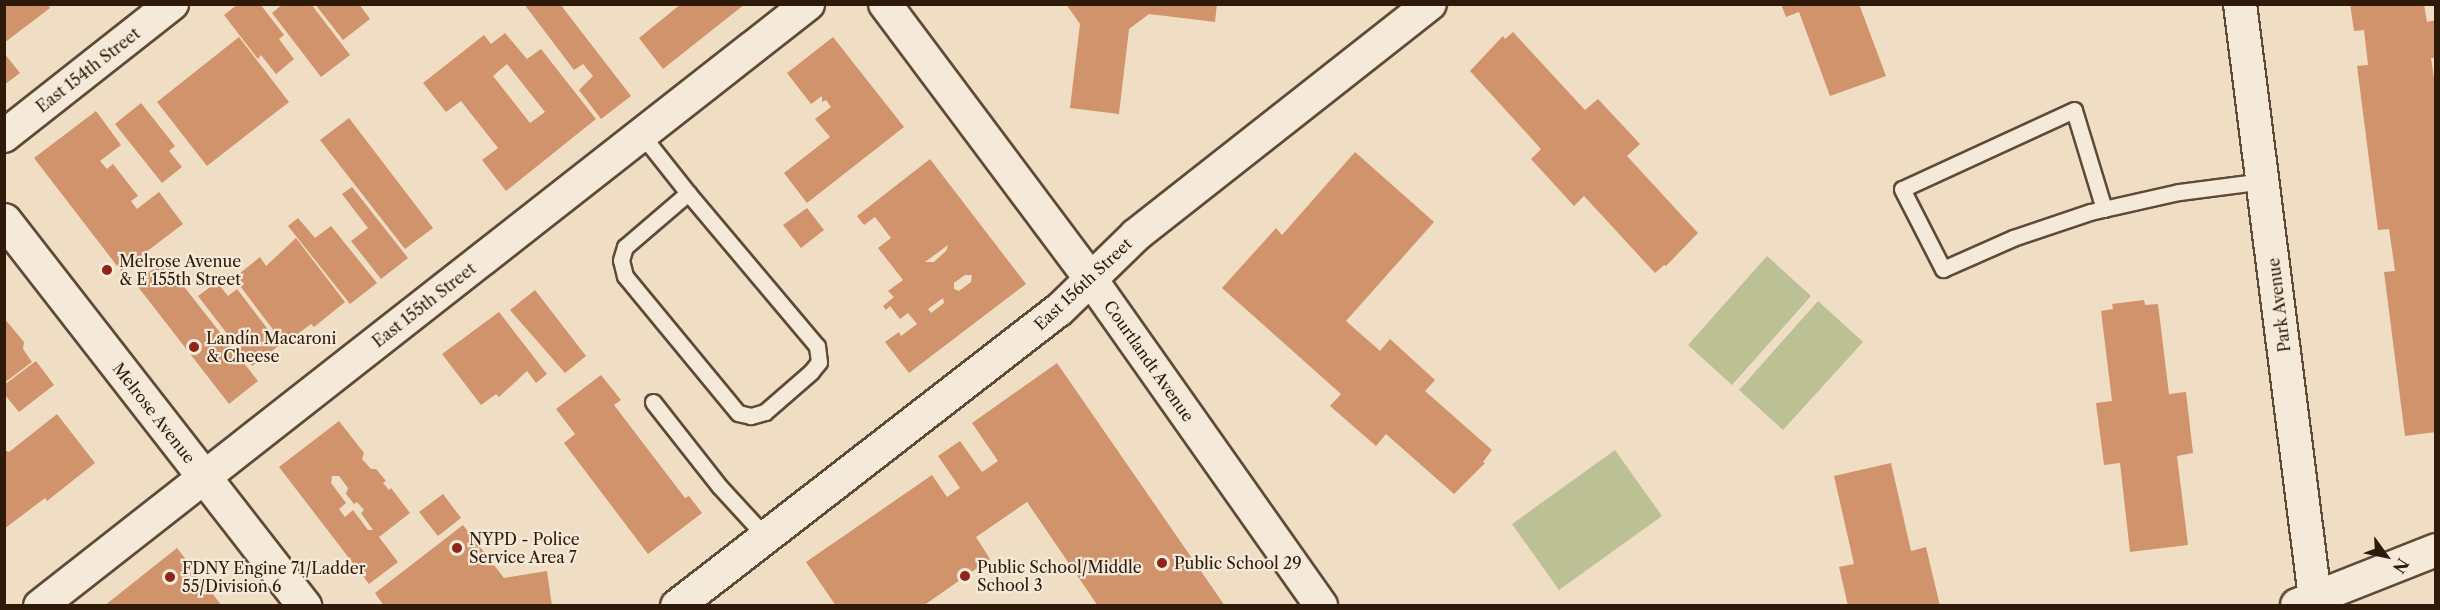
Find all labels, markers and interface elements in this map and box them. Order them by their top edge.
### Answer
street label: East 154th Street [32,24,144,116]
street label: East 156th Street [1030,234,1136,334]
place label: Melrose Avenue & E 155th Street [119,251,242,289]
street label: Park Avenue [2264,256,2294,354]
street label: East 155th Street [369,259,479,351]
marker: Melrose Avenue & E 155th Street [100,263,114,277]
street label: Courtlandt Avenue [1100,296,1198,426]
place label: Landín Macaroni & Cheese [206,328,336,366]
marker: Landín Macaroni & Cheese [187,340,201,354]
street label: Melrose Avenue [109,359,199,467]
north arrow [2356,526,2416,586]
place label: NYPD - Police Service Area 7 [469,529,580,567]
marker: NYPD - Police Service Area 7 [450,541,464,555]
place label: Public School 29 [1174,553,1302,573]
text: N [2389,555,2413,577]
marker: Public School 29 [1155,556,1169,570]
place label: Public School/Middle School 3 [977,557,1142,595]
place label: FDNY Engine 71/Ladder 55/Division 6 [182,558,366,596]
marker: Public School/Middle School 3 [958,569,972,583]
marker: FDNY Engine 71/Ladder 55/Division 6 [163,570,177,584]

